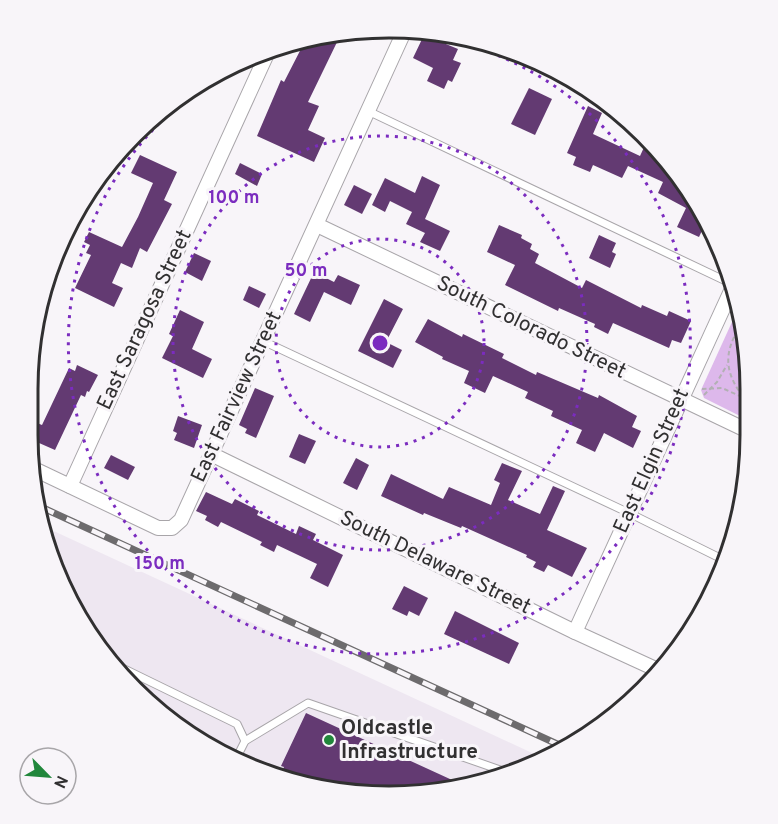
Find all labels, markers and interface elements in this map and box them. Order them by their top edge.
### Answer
text: 100 m [208,187,260,210]
street label: East Saragosa Street [91,226,199,414]
text: 50 m [284,260,328,283]
street label: South Colorado Street [432,270,630,386]
street label: East Fairview Street [185,307,289,487]
centre of rings [370,333,390,353]
street label: East Elgin Street [608,384,696,538]
street label: South Delaware Street [335,505,535,621]
text: 150 m [135,553,185,576]
place label: Oldcastle Infrastructure [341,715,478,766]
marker: Oldcastle Infrastructure [322,733,336,747]
north arrow [18,746,78,806]
text: N [48,772,71,791]

